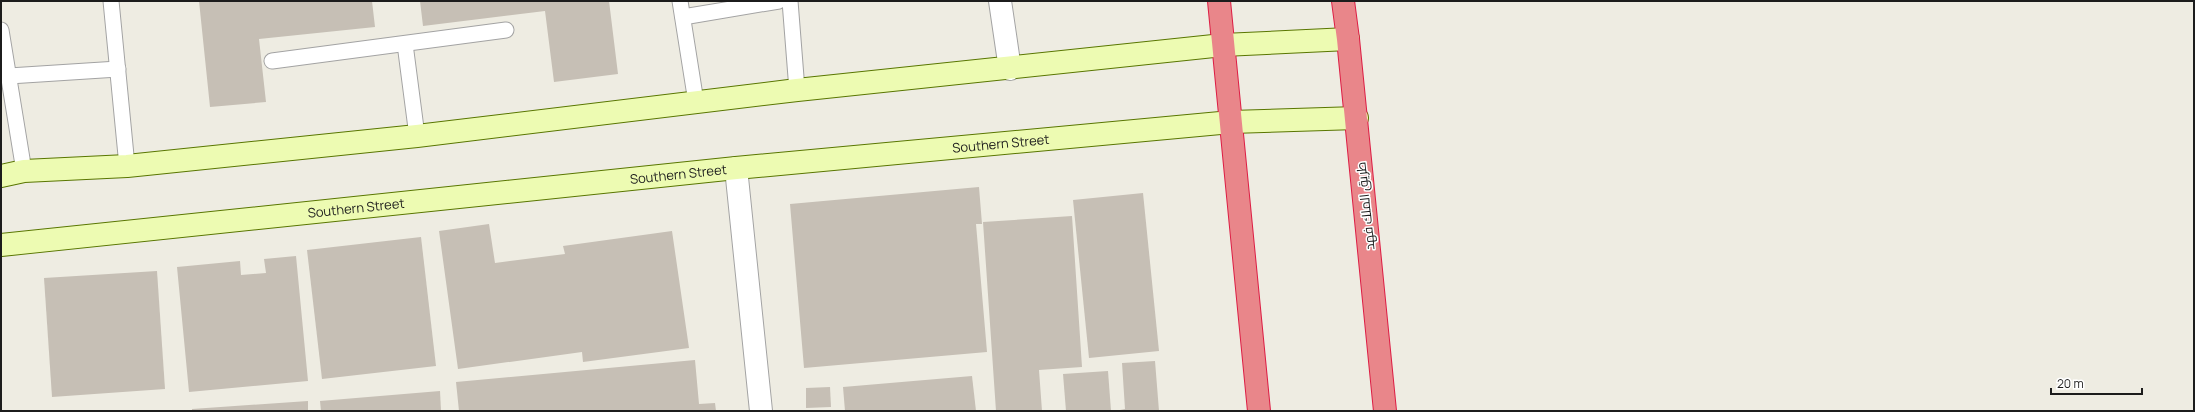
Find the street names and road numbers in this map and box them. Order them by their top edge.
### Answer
street label: Southern Street [952,130,1050,157]
street label: Southern Street [629,160,728,188]
street label: طريق الملك فهد [1351,161,1379,251]
street label: Southern Street [307,194,405,222]

